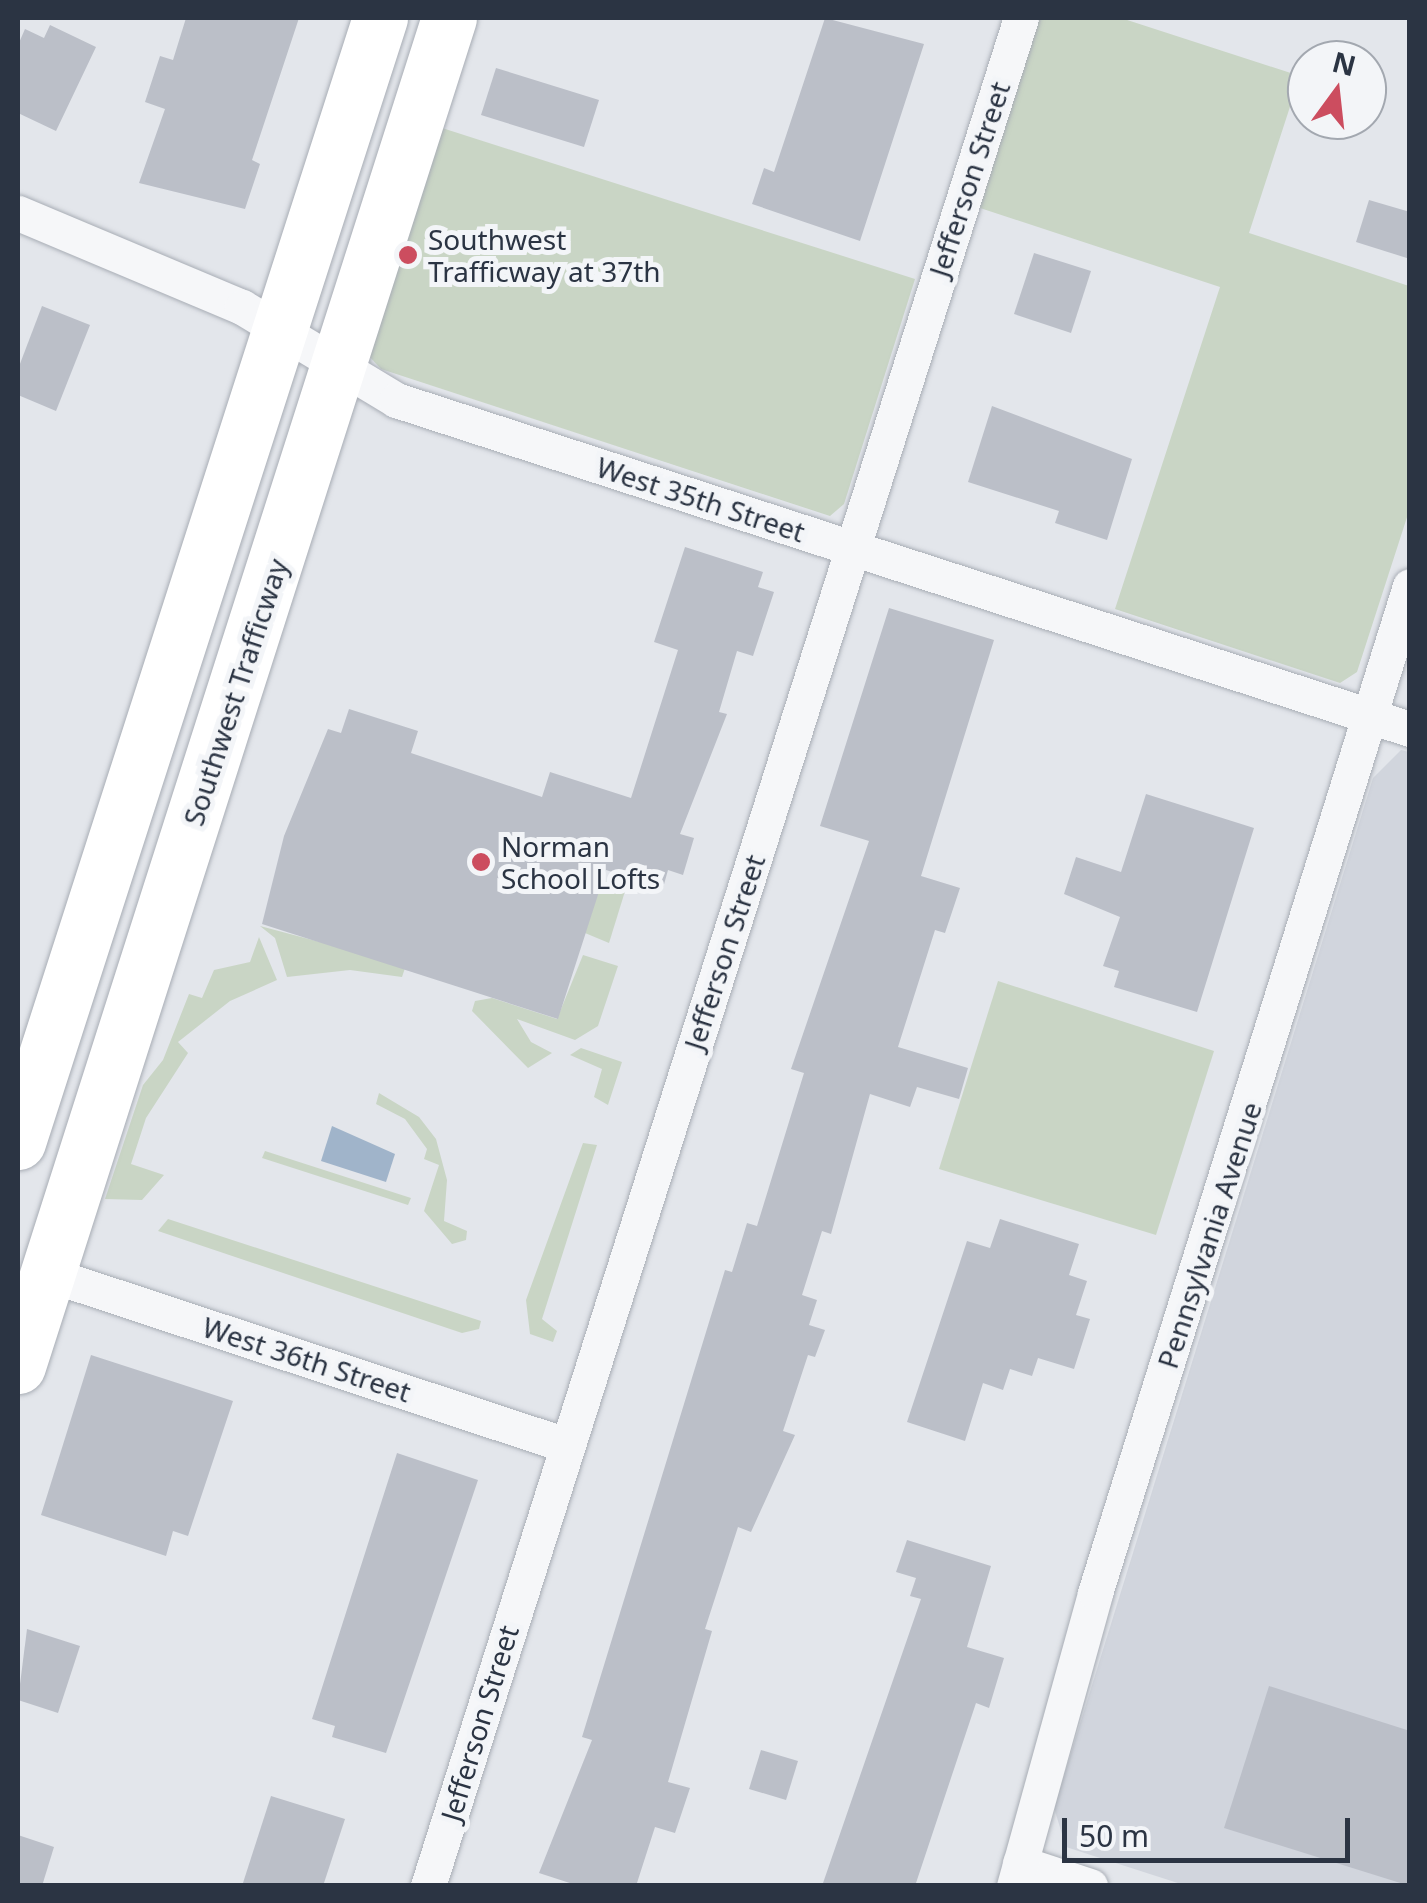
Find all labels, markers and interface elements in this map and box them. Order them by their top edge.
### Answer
north arrow [1287,40,1387,140]
text: N [1328,42,1360,84]
street label: Jefferson Street [922,77,1016,281]
place label: Southwest Trafficway at 37th [428,222,661,288]
marker: Southwest Trafficway at 37th [397,244,419,266]
street label: West 35th Street [593,449,809,549]
street label: Southwest Trafficway [176,554,294,830]
place label: Norman School Lofts [501,829,660,895]
street label: Jefferson Street [677,850,771,1054]
marker: Norman School Lofts [470,851,492,873]
street label: Pennsylvania Avenue [1150,1098,1268,1372]
street label: West 36th Street [199,1309,415,1409]
street label: Jefferson Street [433,1621,525,1825]
scale bar [1067,1798,1354,1860]
text: 50 m [1079,1815,1149,1856]

